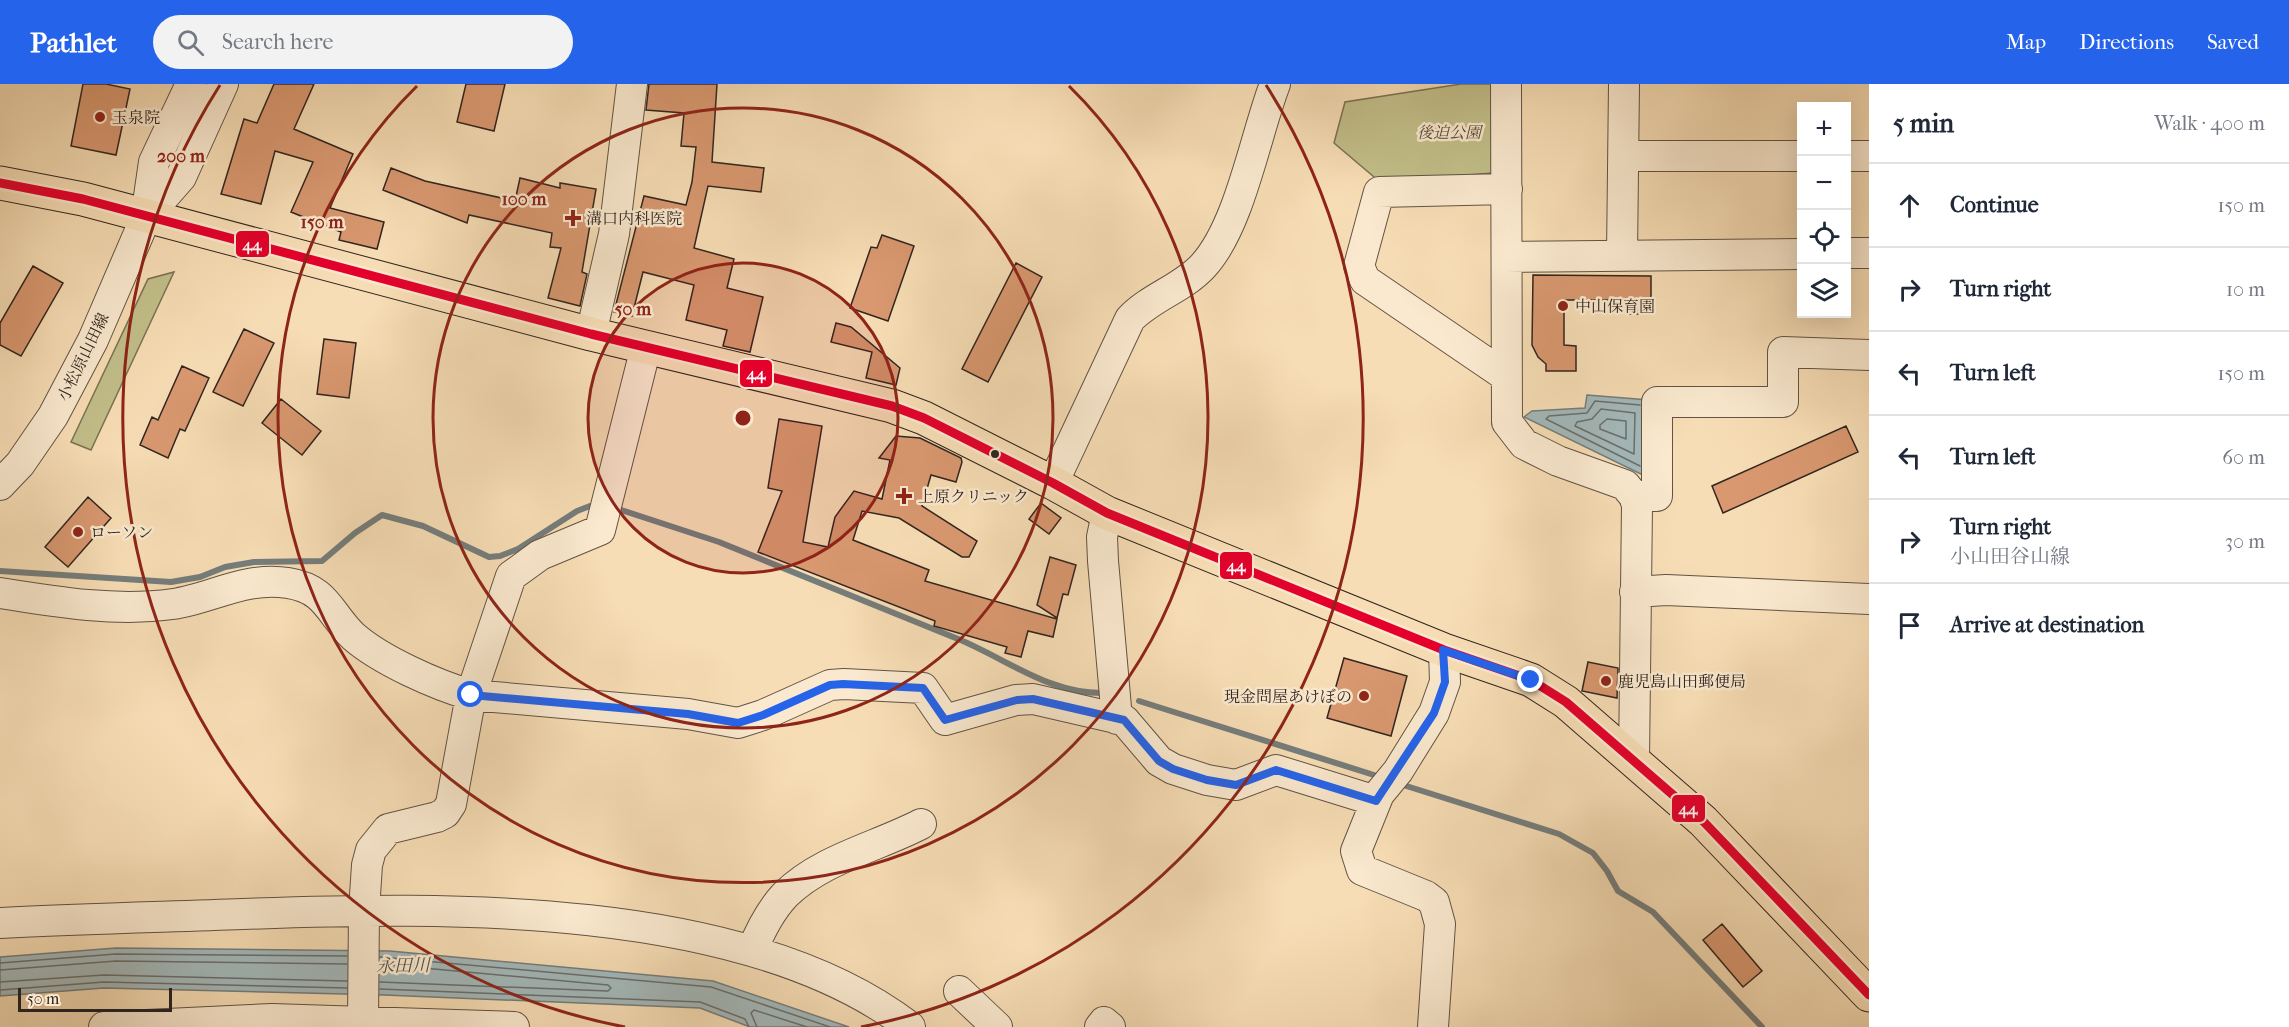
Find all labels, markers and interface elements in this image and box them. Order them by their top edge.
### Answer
search box [153,15,573,69]
text: Pathlet [30,26,117,59]
icon: search [174,26,207,59]
text: Search here [222,29,333,55]
text: Map [2006,30,2046,54]
text: Directions [2079,30,2174,54]
text: Saved [2207,30,2259,54]
map controls [1797,102,1851,318]
button: + [1797,102,1851,156]
place label: 玉泉院 [112,108,160,127]
text: 5 min [1893,108,1954,139]
marker: 玉泉院 [93,110,107,124]
text: Walk · 400 m [2154,112,2265,135]
park label: 後迫公園 [1417,123,1484,142]
text: 200 m [157,146,206,167]
button: − [1797,156,1851,210]
text: 100 m [501,189,548,210]
icon: ahead [1893,189,1926,222]
text: Continue [1950,192,2039,218]
text: 150 m [2217,194,2265,217]
marker: 溝口内科医院 [564,209,582,227]
place label: 溝口内科医院 [586,209,682,228]
button: locate [1797,210,1851,264]
text: 150 m [301,212,344,233]
line badge: 44 [235,230,270,258]
text: 44 [242,235,263,255]
button: layers [1797,264,1851,318]
icon: right [1893,273,1926,306]
text: Turn right [1950,276,2051,302]
text: 10 m [2226,278,2265,301]
place label: 中山保育園 [1575,297,1655,316]
text: 50 m [615,299,652,320]
marker: 中山保育園 [1556,299,1570,313]
street label: 小松原山田線 [53,310,113,404]
icon: left [1893,357,1926,390]
line badge: 44 [739,359,773,388]
text: Turn left [1950,360,2036,386]
text: 150 m [2217,362,2265,385]
text: 44 [746,364,767,384]
centre of rings [733,408,753,428]
icon: left [1893,441,1926,474]
text: Turn left [1950,444,2036,470]
text: 60 m [2222,446,2265,469]
unlabelled marker [989,448,1001,460]
marker: 上原クリニック [895,487,913,505]
place label: 上原クリニック [918,487,1029,506]
text: Turn right [1950,514,2051,540]
place label: ローソン [90,523,153,542]
marker: ローソン [71,525,85,539]
icon: right [1893,525,1926,558]
text: 30 m [2225,530,2265,553]
text: 小山田谷山線 [1950,545,2070,568]
line badge: 44 [1219,551,1253,580]
text: 44 [1226,556,1247,576]
icon: arrive [1893,609,1926,642]
text: Arrive at destination [1950,612,2144,638]
route end [1517,666,1543,692]
place label: 鹿児島山田郵便局 [1618,672,1746,691]
marker: 鹿児島山田郵便局 [1599,674,1613,688]
route start [457,681,483,707]
place label: 現金問屋あけぼの [1224,687,1352,706]
marker: 現金問屋あけぼの [1357,689,1371,703]
line badge: 44 [1671,794,1706,823]
text: 44 [1678,799,1699,819]
water label: 永田川 [376,955,432,977]
scale bar [18,985,172,1012]
text: 50 m [27,989,59,1008]

